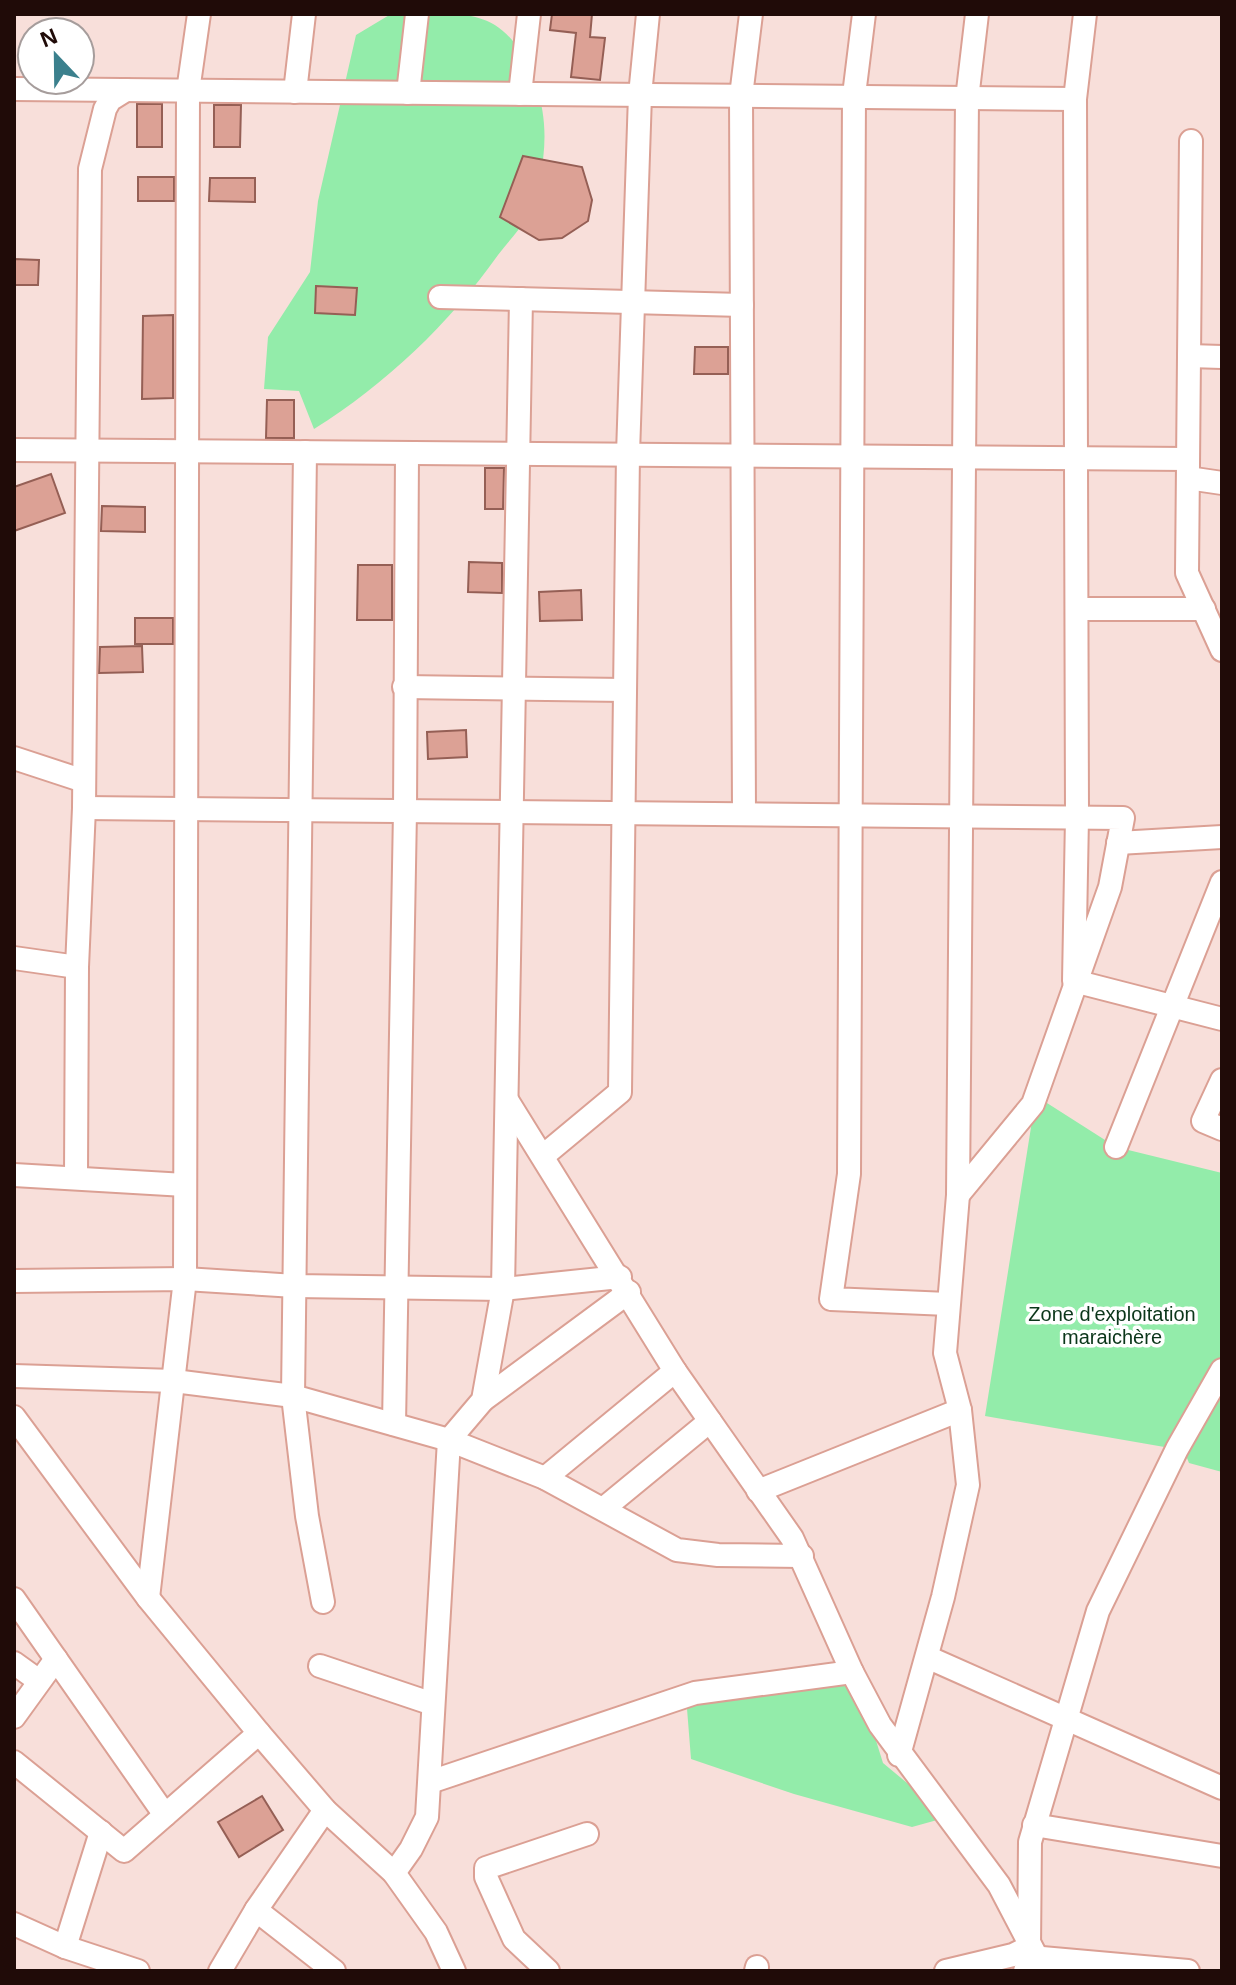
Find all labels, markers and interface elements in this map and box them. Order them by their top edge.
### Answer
north arrow [16,16,96,96]
text: N [37,23,61,52]
park label: Zone d'exploitation maraichère [1028,1303,1196,1348]

